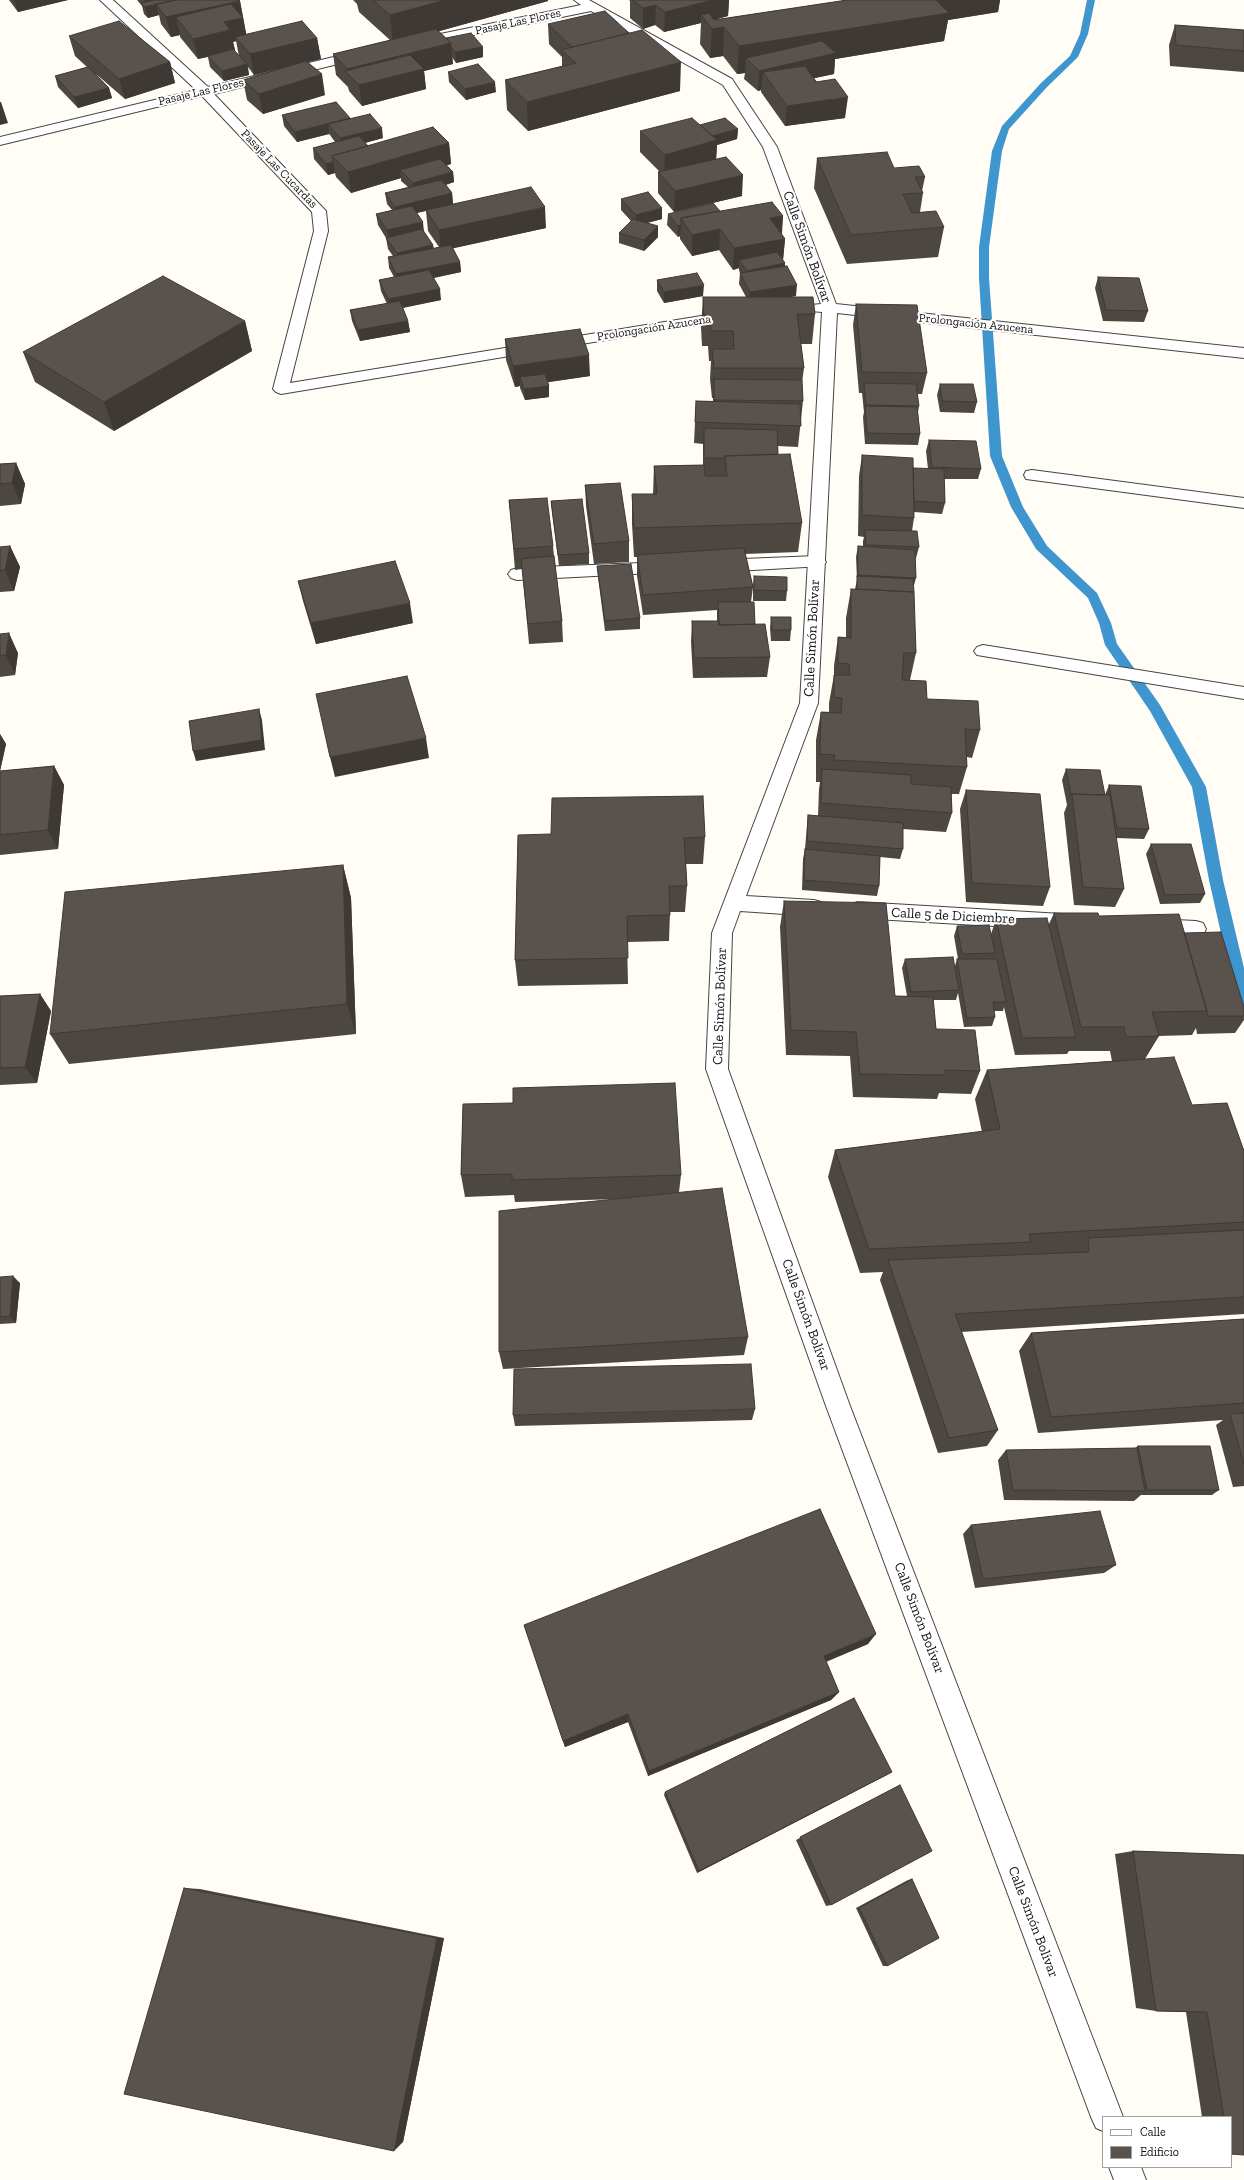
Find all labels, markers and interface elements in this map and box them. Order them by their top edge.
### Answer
street label: Pasaje Las Flores [474,6,562,38]
street label: Pasaje Las Flores [157,75,245,109]
street label: Pasaje Las Cucardas [238,127,320,211]
street label: Calle Simón Bolívar [779,189,835,305]
street label: Prolongación Azucena [918,311,1034,337]
street label: Prolongación Azucena [596,312,712,344]
street label: Calle Simón Bolívar [801,579,823,697]
street label: Calle 5 de Diciembre [891,904,1015,928]
street label: Calle Simón Bolívar [710,947,730,1065]
street label: Calle Simón Bolívar [778,1257,834,1373]
street label: Calle Simón Bolívar [890,1560,948,1676]
street label: Calle Simón Bolívar [1004,1864,1062,1980]
legend [1102,2116,1232,2168]
text: Calle [1140,2125,1166,2139]
text: Edificio [1140,2145,1179,2159]

